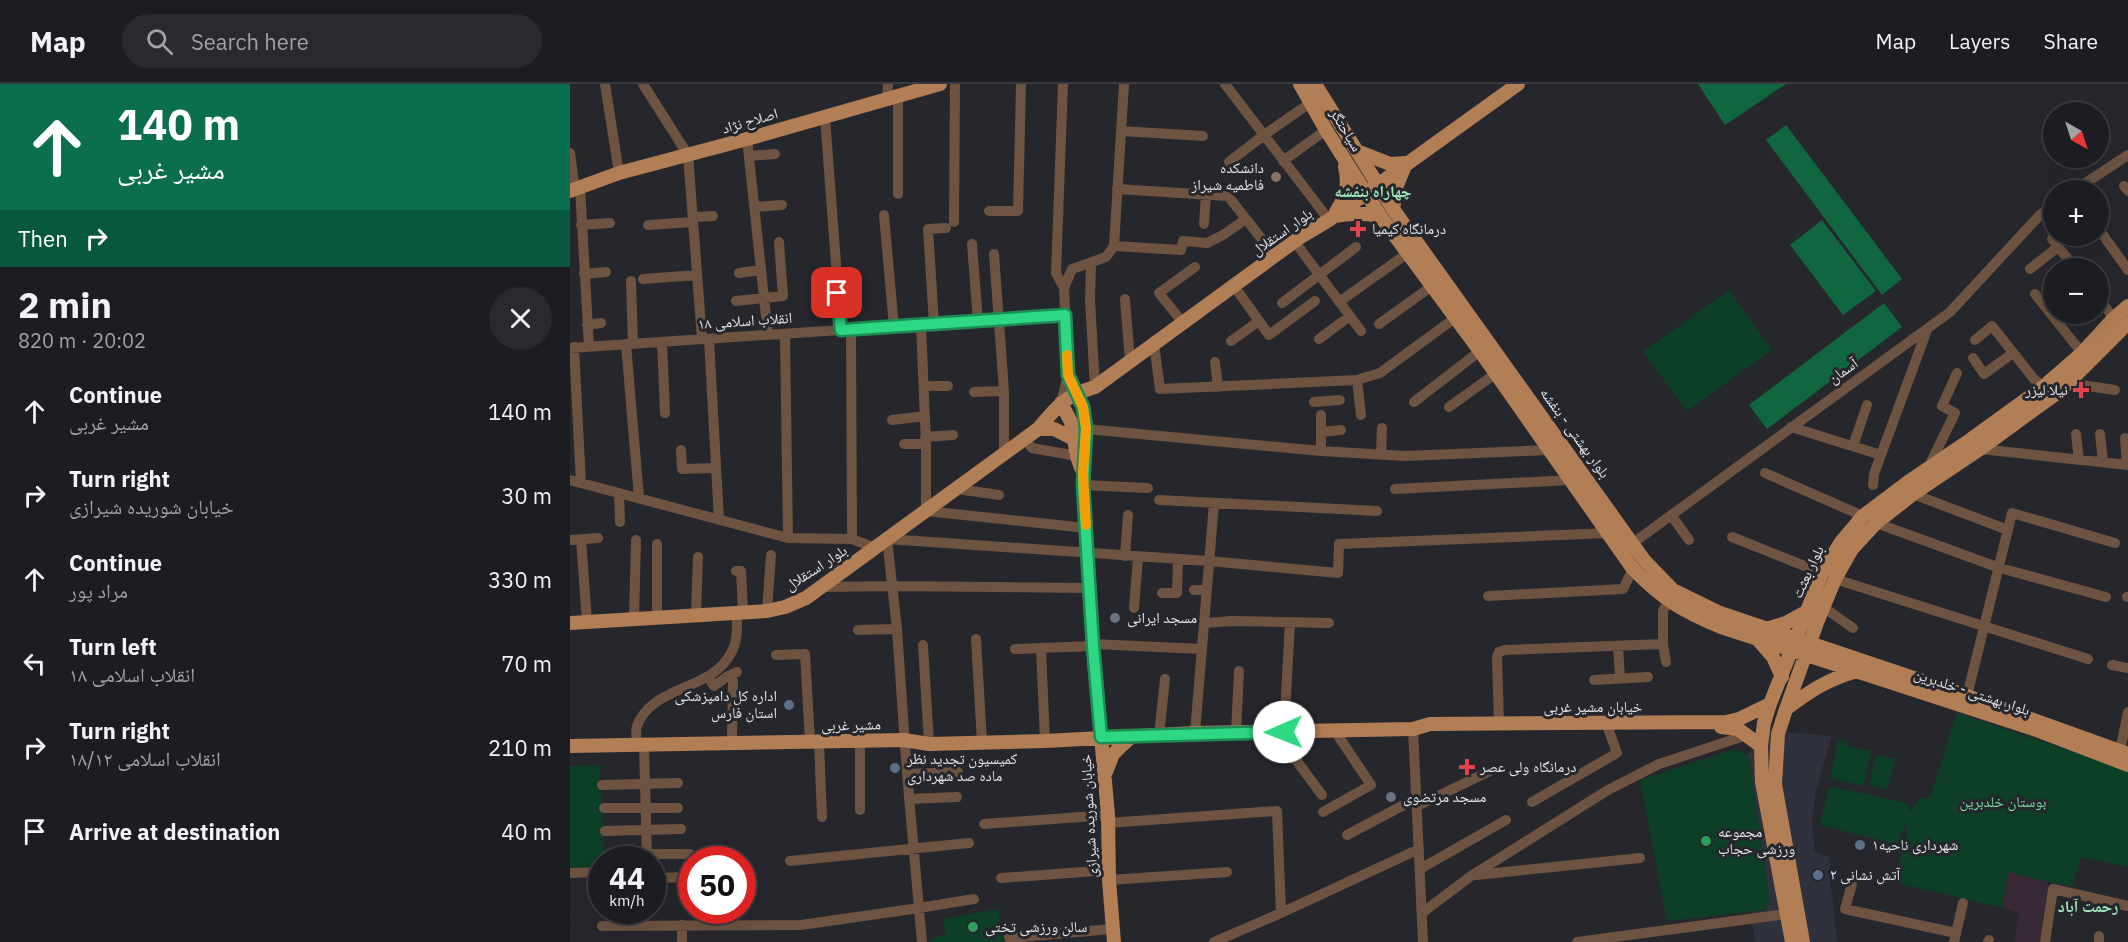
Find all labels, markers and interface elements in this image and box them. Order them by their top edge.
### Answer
search box [122,14,542,68]
text: Map [30,23,86,60]
icon: search [143,25,176,58]
text: Search here [191,27,309,56]
text: Map [1876,27,1916,55]
text: Layers [1949,27,2011,55]
text: Share [2044,27,2098,55]
text: 140 m [117,97,240,152]
north arrow [2043,102,2109,168]
map controls [2043,102,2109,324]
street label: اصلاح نژاد [720,103,780,139]
street label: سیاحتگر [1326,104,1367,155]
icon: ahead [18,108,96,186]
text: مشیر غربی [117,151,225,186]
place label: دانشکده فاطمیه شیراز [1190,158,1264,194]
marker: دانشکده فاطمیه شیراز [1269,170,1283,184]
button: + [2043,180,2109,246]
district label: چهاراه بنفشه [1335,181,1411,201]
street label: بلوار استقلال [1247,204,1317,260]
place label: درمانگاه کیمیا [1372,219,1446,238]
marker: درمانگاه کیمیا [1349,220,1367,238]
icon: right [80,222,113,255]
text: Then [18,224,68,253]
button: − [2043,258,2109,324]
pin [811,267,862,318]
icon: arrive [820,276,853,309]
text: 2 min [18,281,112,328]
button: close [489,287,552,350]
street label: ۱۸ انقلاب اسلامی [697,308,793,334]
text: 820 m · 20:02 [18,327,146,354]
street label: آسمان [1824,353,1863,388]
text: Continue [69,380,162,409]
place label: نیلا لیزر [2024,380,2068,399]
marker: نیلا لیزر [2072,381,2090,399]
street label: بلوار بهشتی - بنفشه [1535,384,1615,482]
icon: ahead [18,395,51,428]
text: 140 m [488,397,552,426]
text: مشیر غربی [69,409,149,436]
text: Turn right [69,464,170,493]
icon: right [18,479,51,512]
text: 30 m [501,481,552,510]
text: خیابان شوریده شیرازی [69,493,234,520]
street label: بلوار استقلال [781,540,851,596]
street label: بلوار بعثت [1787,543,1828,601]
text: Continue [69,548,162,577]
icon: ahead [18,563,51,596]
text: 330 m [488,565,552,594]
text: مراد پور [69,577,128,604]
place label: مسجد ایرانی [1127,608,1197,628]
marker: مسجد ایرانی [1108,611,1122,625]
text: Turn left [69,632,157,661]
icon: left [18,647,51,680]
text: 70 m [501,649,552,678]
text: ۱۸ انقلاب اسلامی [69,661,195,688]
street label: بلوار بهشتی - خلدبرین [1912,664,2032,720]
place label: اداره کل دامپزشکی استان فارس [674,686,777,723]
street label: خیابان مشیر غربی [1544,697,1643,717]
marker: اداره کل دامپزشکی استان فارس [782,698,796,712]
position arrow [1252,700,1316,764]
street label: مشیر غربی [821,714,881,736]
text: Turn right [69,716,170,745]
icon: right [18,731,51,764]
text: 210 m [488,733,552,762]
text: ۱۸/۱۲ انقلاب اسلامی [69,745,221,772]
place label: کمیسیون تجدید نظر ماده صد شهرداری [906,749,1017,786]
street label: خیابان شوریده شیرازی [1076,753,1102,878]
place label: درمانگاه ولی عصر [1479,757,1576,777]
marker: درمانگاه ولی عصر [1458,758,1476,776]
marker: کمیسیون تجدید نظر ماده صد شهرداری [888,761,902,775]
place label: مسجد مرتضوی [1403,787,1487,807]
marker: مسجد مرتضوی [1384,790,1398,804]
park label: بوستان خلدبرین [1960,792,2046,812]
icon: arrive [18,815,51,848]
text: Arrive at destination [69,817,280,846]
text: 40 m [501,817,552,846]
place label: مجموعه ورزشی حجاب [1718,822,1795,859]
marker: مجموعه ورزشی حجاب [1699,834,1713,848]
place label: شهرداری ناحیه۱ [1872,835,1959,855]
marker: شهرداری ناحیه۱ [1853,838,1867,852]
speed limit sign: 50 [678,846,756,924]
text: 44 [609,858,645,897]
place label: آتش نشانی ۲ [1830,865,1901,885]
marker: آتش نشانی ۲ [1811,868,1825,882]
text: km/h [609,891,645,910]
district label: رحمت آباد [2058,896,2118,916]
place label: سالن ورزشی تختی [985,917,1087,937]
marker: سالن ورزشی تختی [966,920,980,934]

